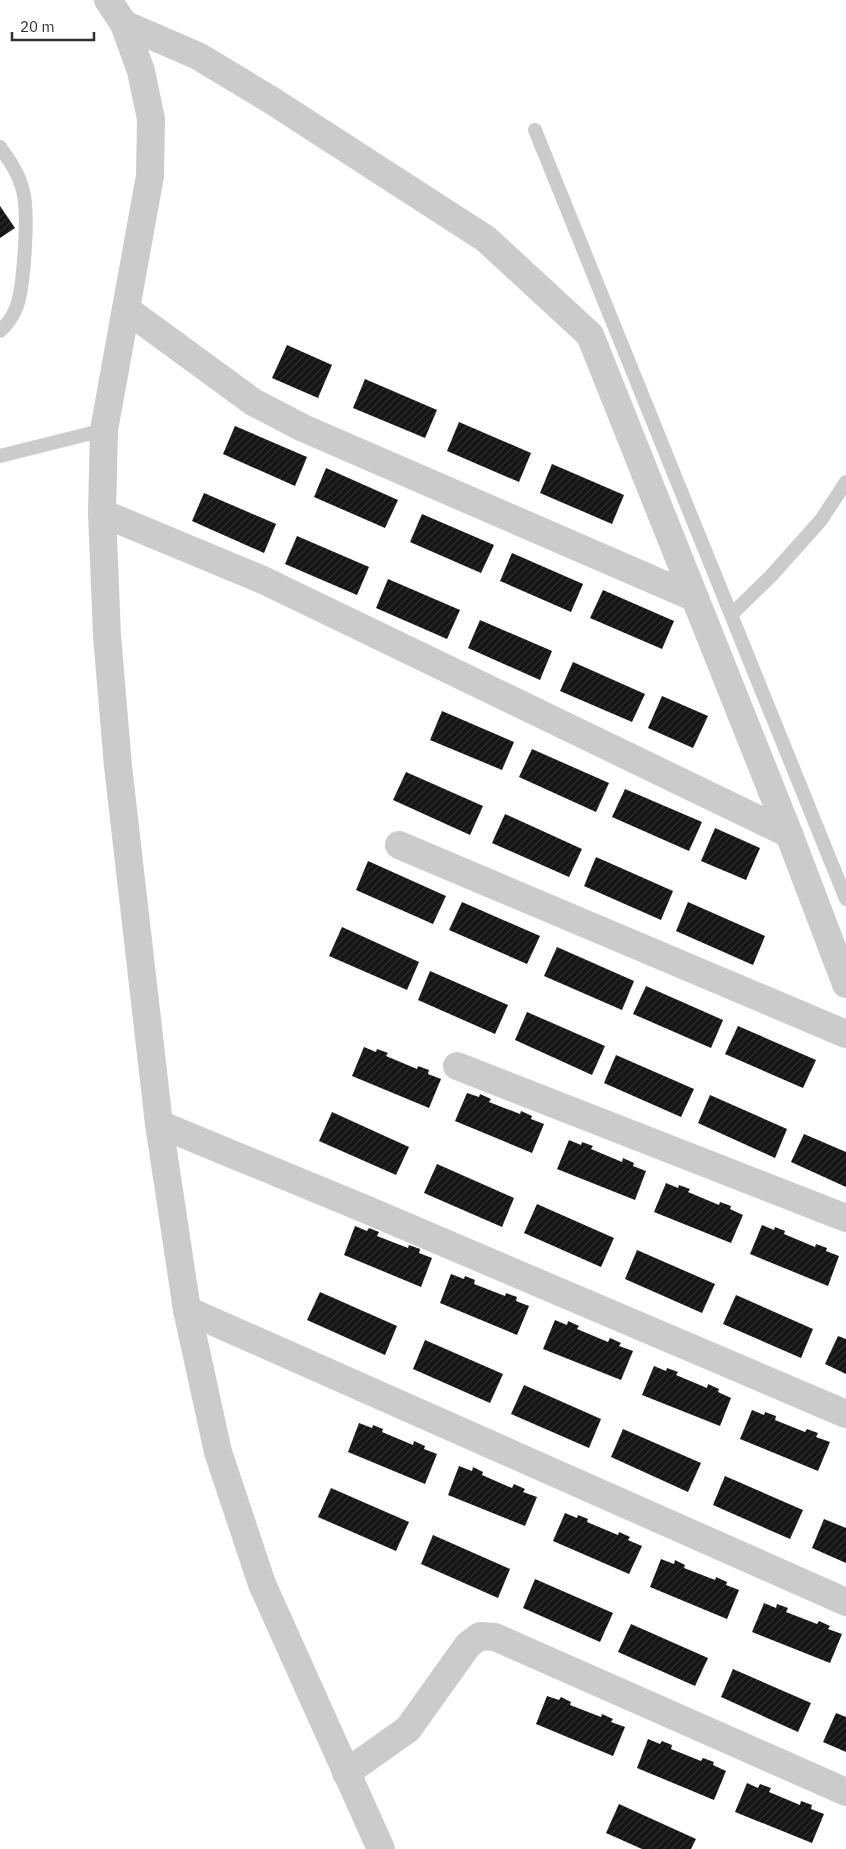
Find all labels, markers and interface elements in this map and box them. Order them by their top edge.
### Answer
scale bar [12,10,95,42]
text: 20 m [20,17,55,36]

